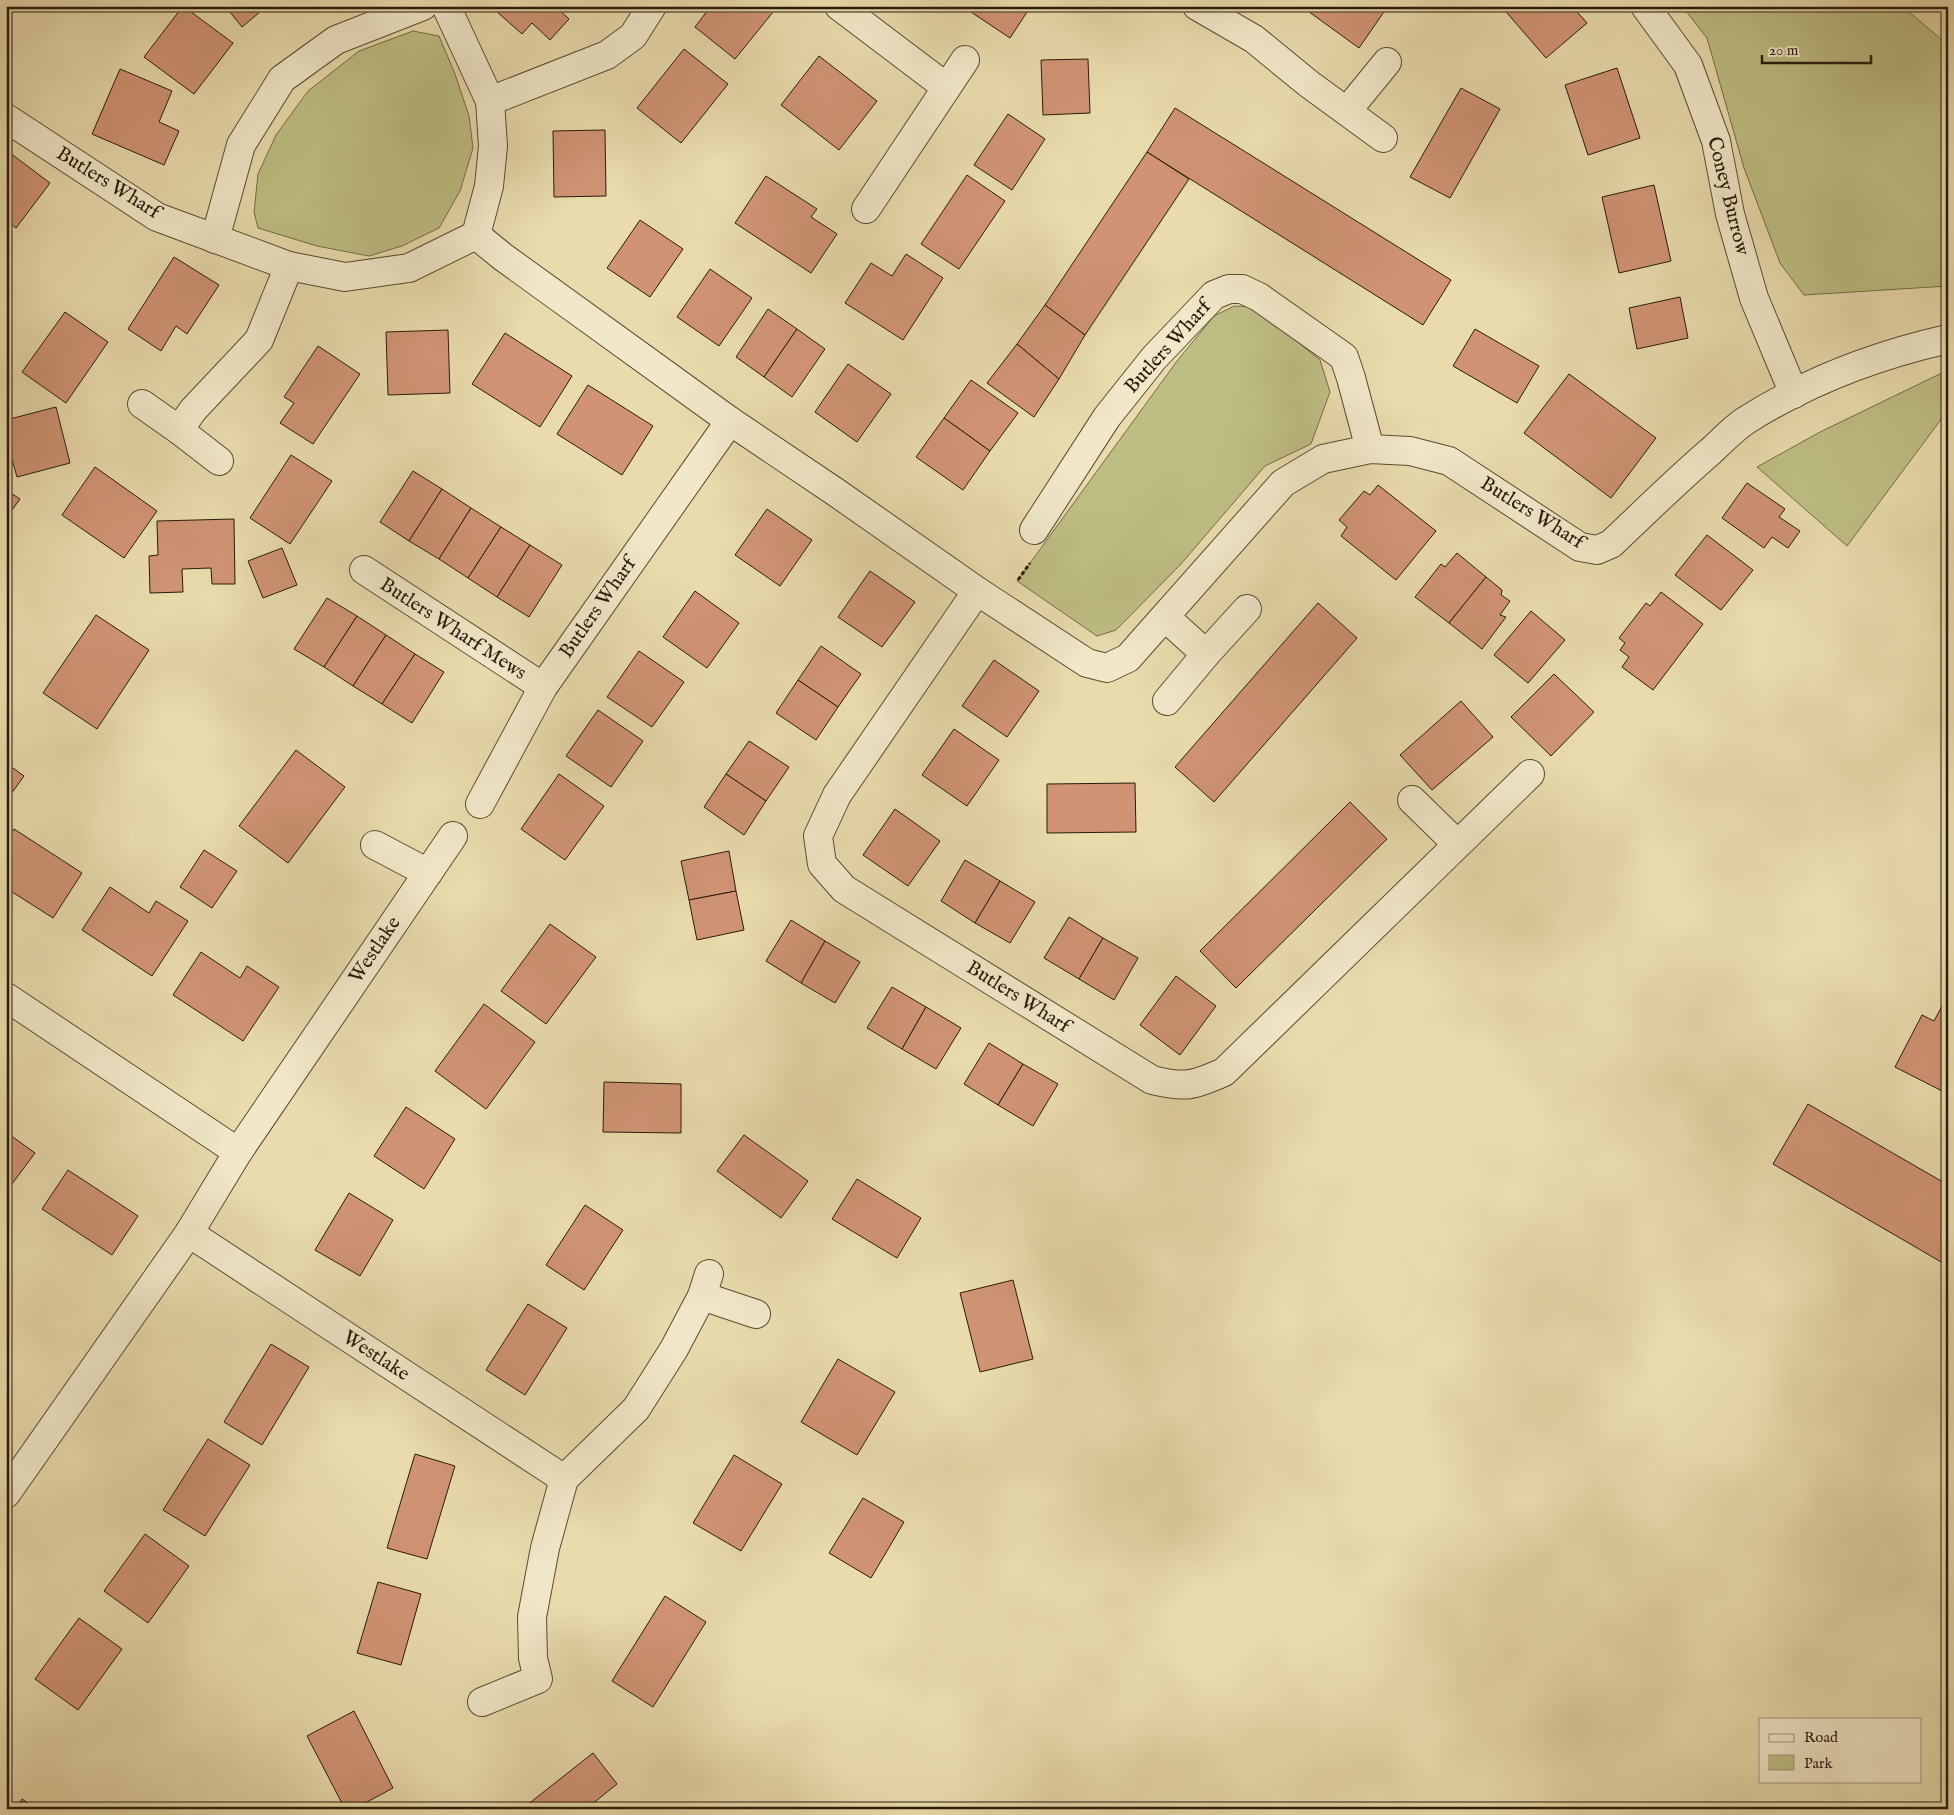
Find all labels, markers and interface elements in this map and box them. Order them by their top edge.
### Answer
scale bar [1762,32,1870,64]
text: 20 m [1769,41,1799,60]
street label: Coney Burrow [1701,134,1755,259]
street label: Butlers Wharf [52,141,168,227]
street label: Butlers Wharf [1119,292,1219,399]
street label: Butlers Wharf [1476,471,1592,557]
street label: Butlers Wharf [554,550,644,663]
street label: Butlers Wharf Mews [375,572,531,686]
street label: Westlake [344,912,406,988]
street label: Butlers Wharf [962,955,1078,1041]
street label: Westlake [338,1325,414,1387]
legend [1759,1718,1922,1782]
text: Road [1804,1728,1839,1747]
text: Park [1804,1754,1834,1773]

